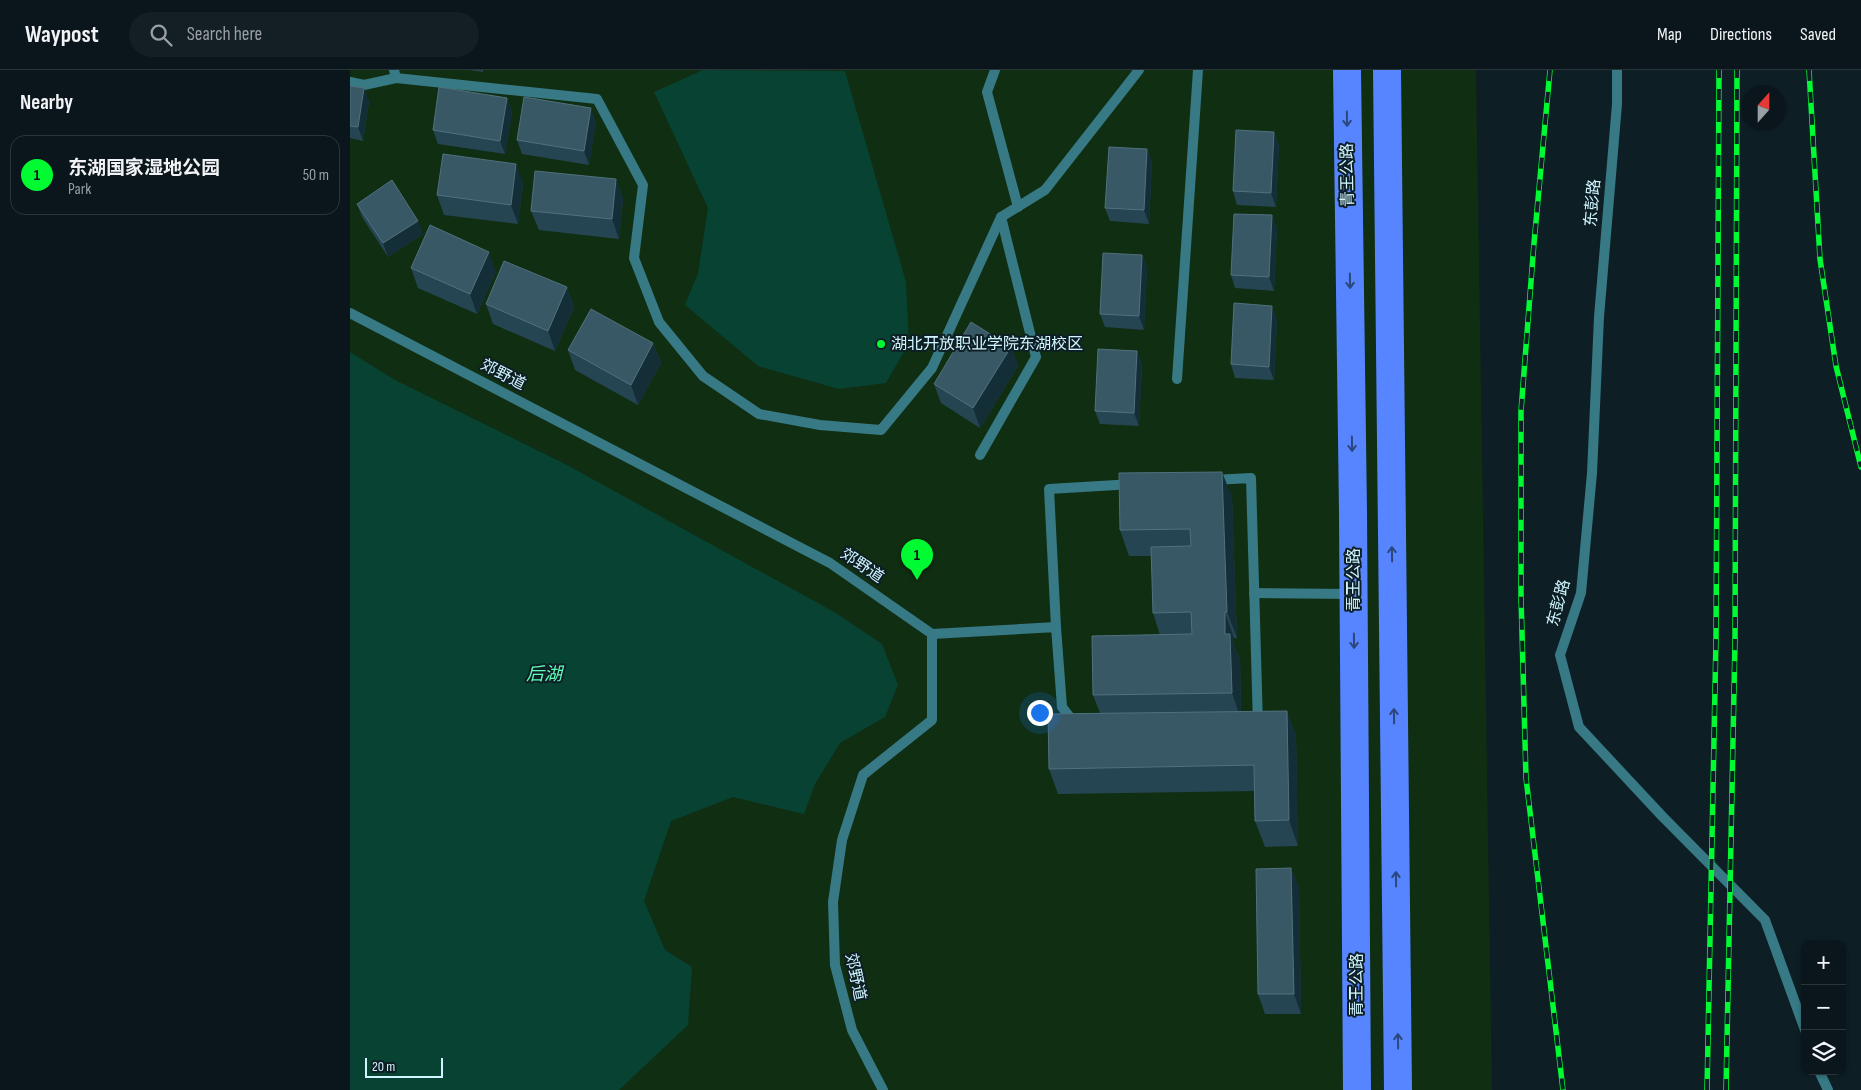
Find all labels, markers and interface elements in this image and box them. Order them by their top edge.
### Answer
search box [129,12,479,57]
text: Waypost [25,20,99,49]
icon: search [147,21,175,49]
text: Search here [187,23,262,46]
text: Map [1657,24,1682,45]
text: Directions [1710,24,1772,45]
text: Saved [1800,24,1836,45]
north arrow [1741,85,1786,130]
text: Nearby [20,90,73,115]
one-way arrow [1342,110,1352,126]
street label: 青王公路 [1338,143,1358,207]
text: 东湖国家湿地公园 [68,157,220,180]
text: 1 [34,166,40,185]
text: 50 m [303,166,329,185]
street label: 东彭路 [1581,178,1605,228]
text: Park [68,180,91,199]
one-way arrow [1345,273,1354,289]
place label: 湖北开放职业学院东湖校区 [891,335,1083,354]
marker: 湖北开放职业学院东湖校区 [875,338,887,350]
street label: 郊野道 [477,356,529,394]
one-way arrow [1347,435,1357,451]
pin: 1 [901,539,933,580]
street label: 郊野道 [837,545,887,587]
one-way arrow [1387,546,1397,562]
street label: 青王公路 [1345,548,1364,612]
street label: 东彭路 [1544,577,1574,629]
one-way arrow [1349,632,1359,649]
water label: 后湖 [526,664,565,685]
your location [1027,700,1053,726]
one-way arrow [1389,709,1399,725]
one-way arrow [1391,871,1401,888]
map controls [1801,940,1846,1075]
button: + [1801,940,1846,985]
street label: 郊野道 [841,952,869,1002]
street label: 青王公路 [1348,953,1367,1017]
button: − [1801,985,1846,1030]
button: layers [1801,1030,1846,1075]
one-way arrow [1393,1034,1403,1050]
scale bar [365,1055,442,1078]
text: 20 m [372,1058,395,1075]

